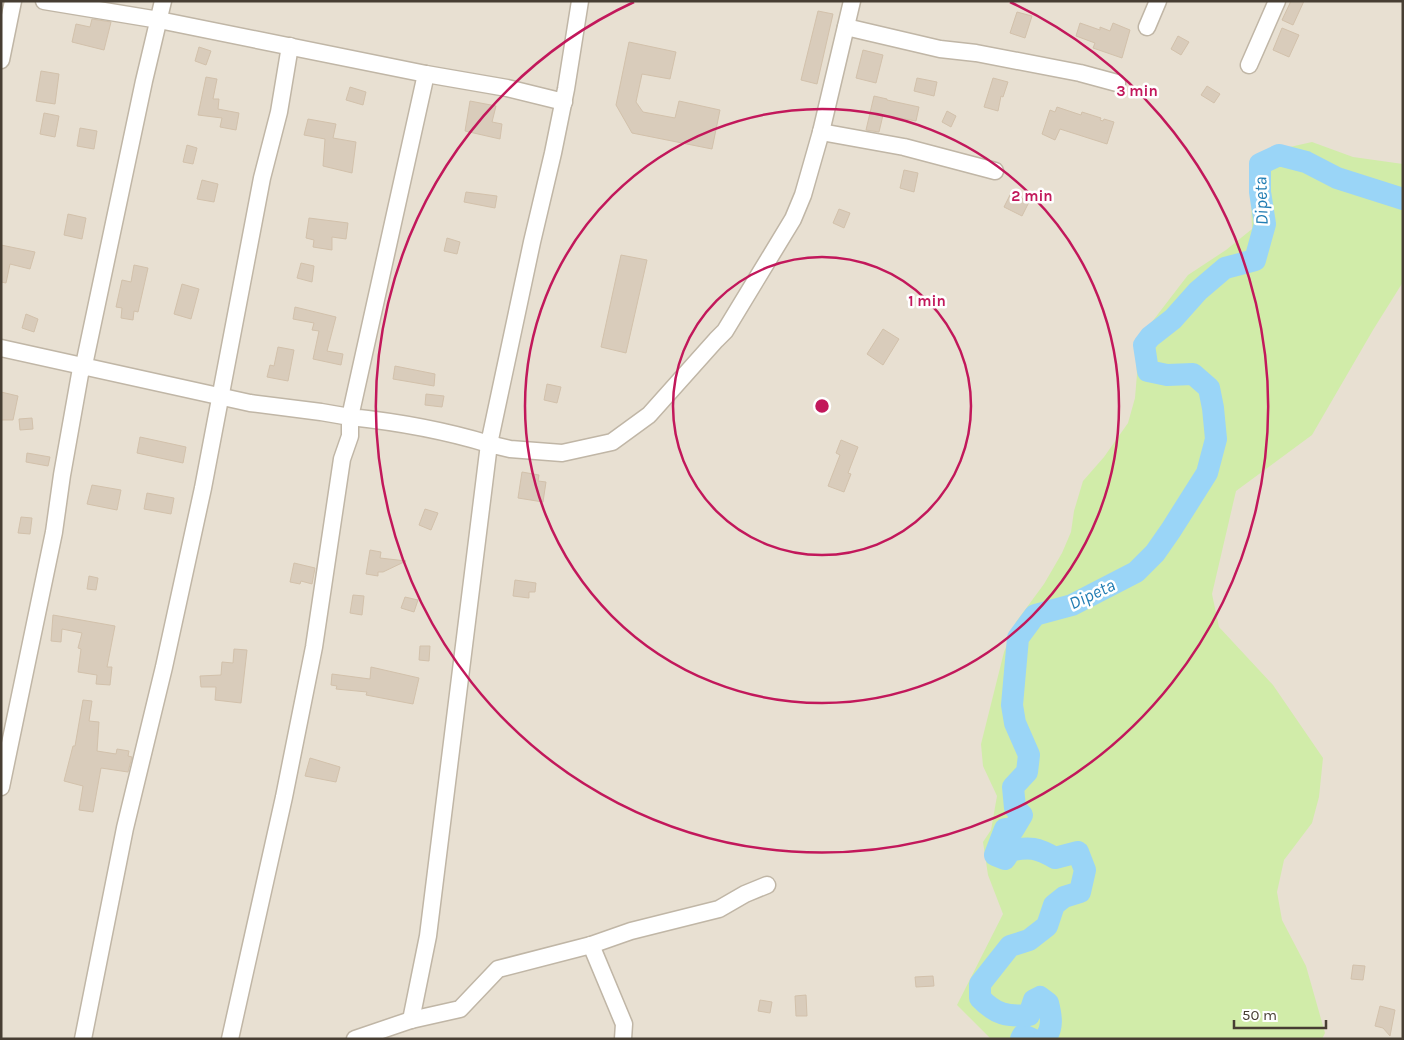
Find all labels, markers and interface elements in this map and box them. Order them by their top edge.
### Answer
text: 3 min [1116,82,1158,100]
water label: Dipeta [1249,176,1273,226]
text: 2 min [1011,187,1053,205]
text: 1 min [908,292,946,310]
centre of rings [813,397,831,415]
water label: Dipeta [1065,574,1119,614]
scale bar [1234,998,1326,1030]
text: 50 m [1242,1006,1277,1024]

